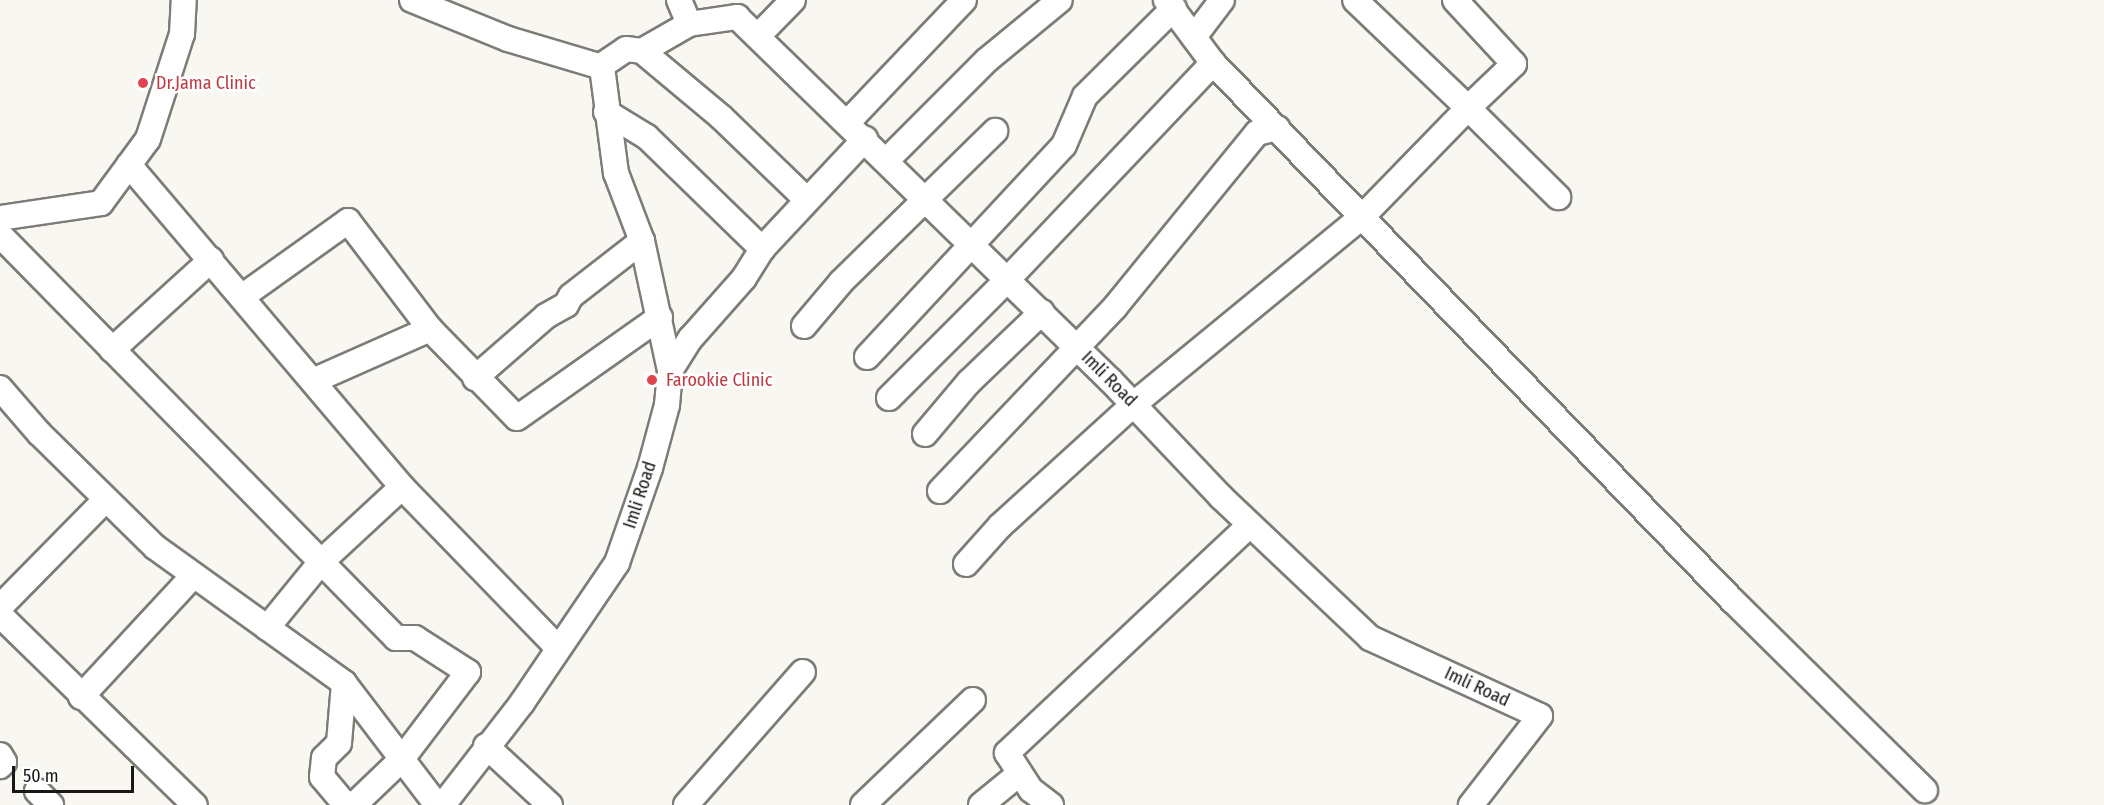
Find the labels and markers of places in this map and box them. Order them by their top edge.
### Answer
place label: Dr.Jama Clinic [156,72,256,94]
marker: Dr.Jama Clinic [134,74,152,92]
place label: Farookie Clinic [666,369,772,391]
marker: Farookie Clinic [643,371,661,389]

